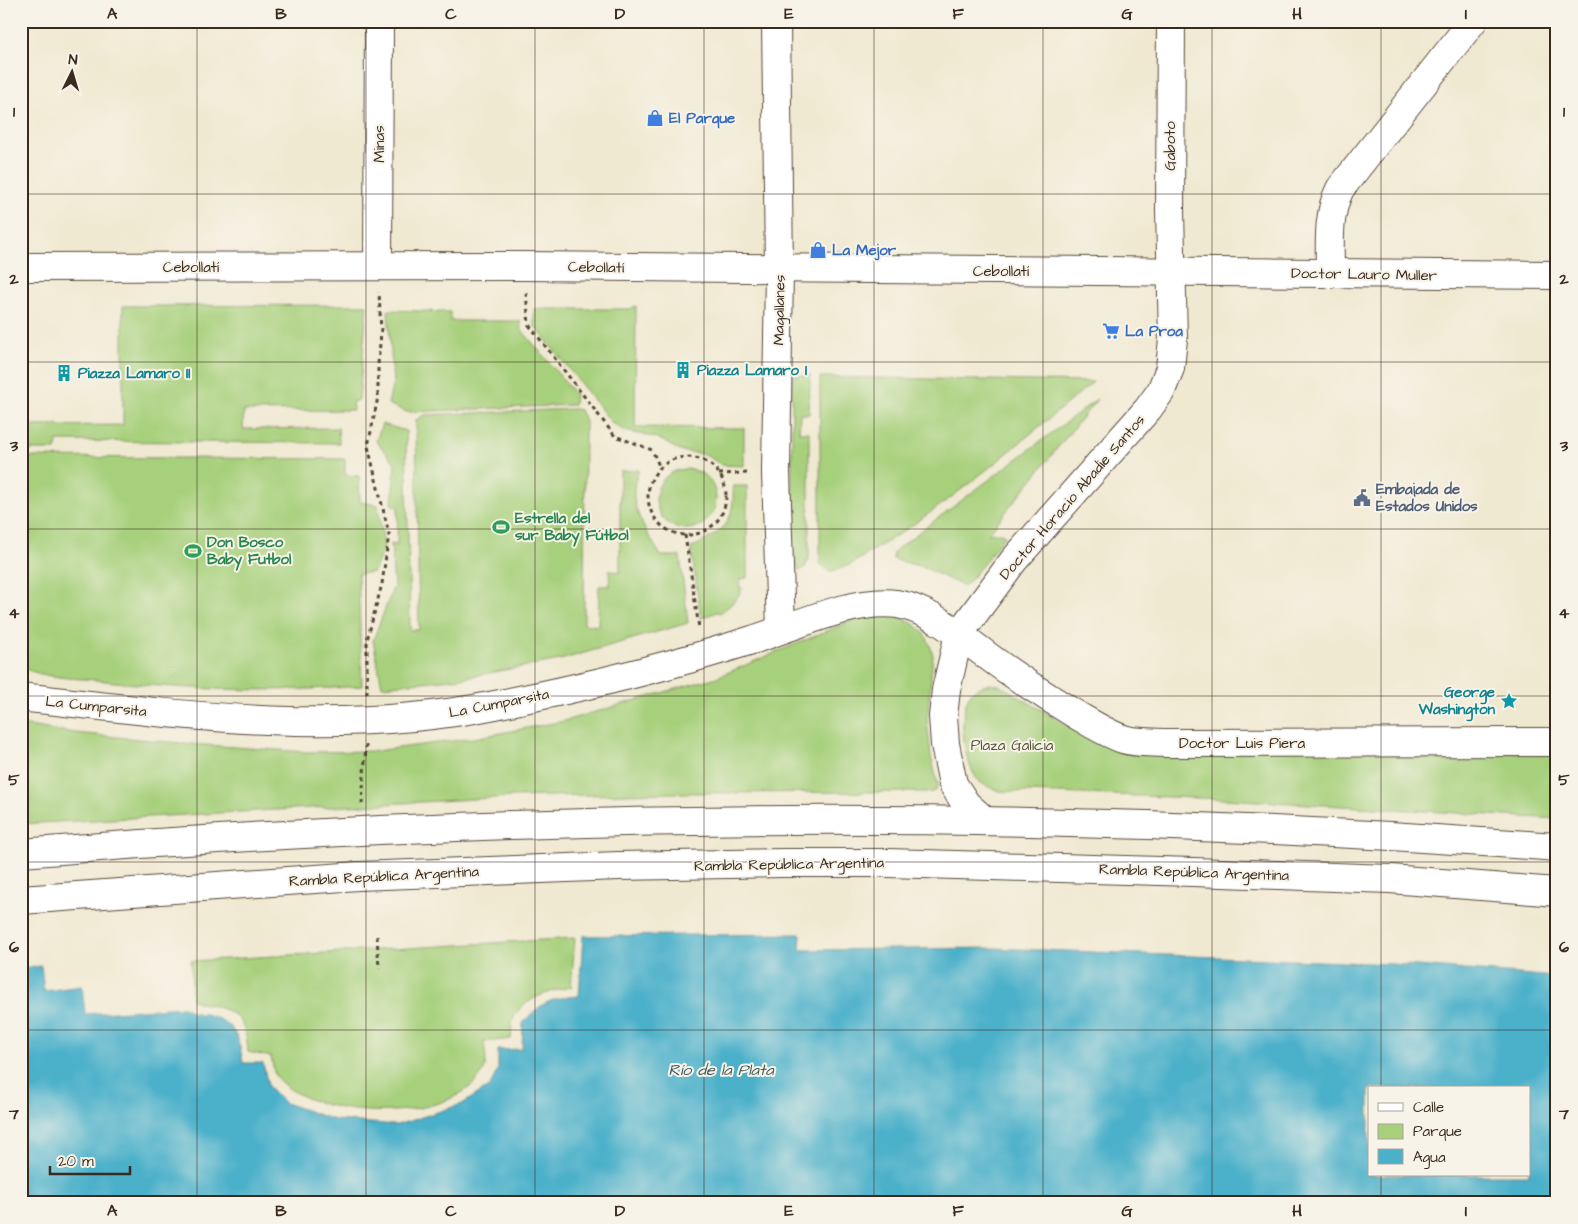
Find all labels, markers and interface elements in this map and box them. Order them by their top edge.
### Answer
text: A [107,3,118,25]
text: B [275,3,287,25]
text: C [445,3,457,25]
text: D [615,3,626,25]
text: E [784,3,794,25]
text: F [952,3,964,25]
text: G [1121,3,1133,25]
text: H [1292,3,1302,25]
text: I [1465,3,1467,25]
north arrow [48,48,98,98]
text: N [68,50,79,70]
text: 1 [13,101,16,123]
text: 1 [1563,101,1566,123]
shop icon: El Parque [645,108,665,128]
place label: El Parque [669,108,735,129]
street label: Gaboto [1160,121,1181,171]
street label: Minas [369,125,390,163]
shop icon: La Mejor [808,240,828,260]
place label: La Mejor [832,240,897,261]
street label: Cebollatí [163,257,220,278]
street label: Cebollatí [568,257,625,279]
street label: Cebollatí [973,261,1030,282]
street label: Doctor Lauro Muller [1291,263,1437,286]
text: 2 [8,268,19,290]
text: 2 [1558,268,1569,290]
street label: Magallanes [768,274,792,346]
supermarket icon: La Proa [1101,321,1121,341]
place label: La Proa [1125,321,1183,342]
building icon: Piazza Lamaro I [673,360,693,380]
place label: Piazza Lamaro I [697,360,807,381]
building icon: Piazza Lamaro II [54,363,74,383]
place label: Piazza Lamaro II [78,363,191,384]
street label: Doctor Horacio Abadie Santos [995,410,1150,584]
text: 3 [9,435,19,457]
text: 3 [1559,435,1569,457]
place label: Embajada de Estados Unidos [1376,479,1478,517]
public building icon: Embajada de Estados Unidos [1352,488,1372,508]
place label: Estrella del sur Baby Fútbol [515,508,629,547]
sports icon: Estrella del sur Baby Fútbol [491,517,511,537]
place label: Don Bosco Baby Futbol [207,532,292,571]
sports icon: Don Bosco Baby Futbol [183,541,203,561]
text: 4 [9,602,20,624]
text: 4 [1559,602,1570,624]
place label: George Washington [1418,682,1495,722]
street label: La Cumparsita [447,683,551,724]
street label: La Cumparsita [44,691,148,722]
place icon: George Washington [1499,691,1519,711]
street label: Doctor Luis Piera [1179,733,1305,754]
park label: Plaza Galicia [971,735,1054,756]
text: 5 [8,769,20,791]
text: 5 [1558,769,1570,791]
street label: Rambla República Argentina [694,852,885,878]
street label: Rambla República Argentina [1099,859,1290,887]
street label: Rambla República Argentina [289,861,480,893]
text: 6 [9,936,19,958]
text: 6 [1559,936,1569,958]
water label: Río de la Plata [668,1059,774,1081]
legend [1368,1086,1530,1176]
text: Calle [1413,1097,1444,1118]
text: 7 [8,1103,19,1125]
text: 7 [1558,1103,1569,1125]
text: Parque [1413,1121,1462,1142]
scale bar [50,1144,130,1176]
text: Agua [1413,1147,1446,1169]
text: 20 m [58,1151,94,1172]
text: A [107,1200,118,1222]
text: B [275,1200,287,1222]
text: C [445,1200,457,1222]
text: D [615,1200,626,1222]
text: E [784,1200,794,1222]
text: F [952,1200,964,1222]
text: G [1121,1200,1133,1222]
text: H [1292,1200,1302,1222]
text: I [1465,1200,1467,1222]

